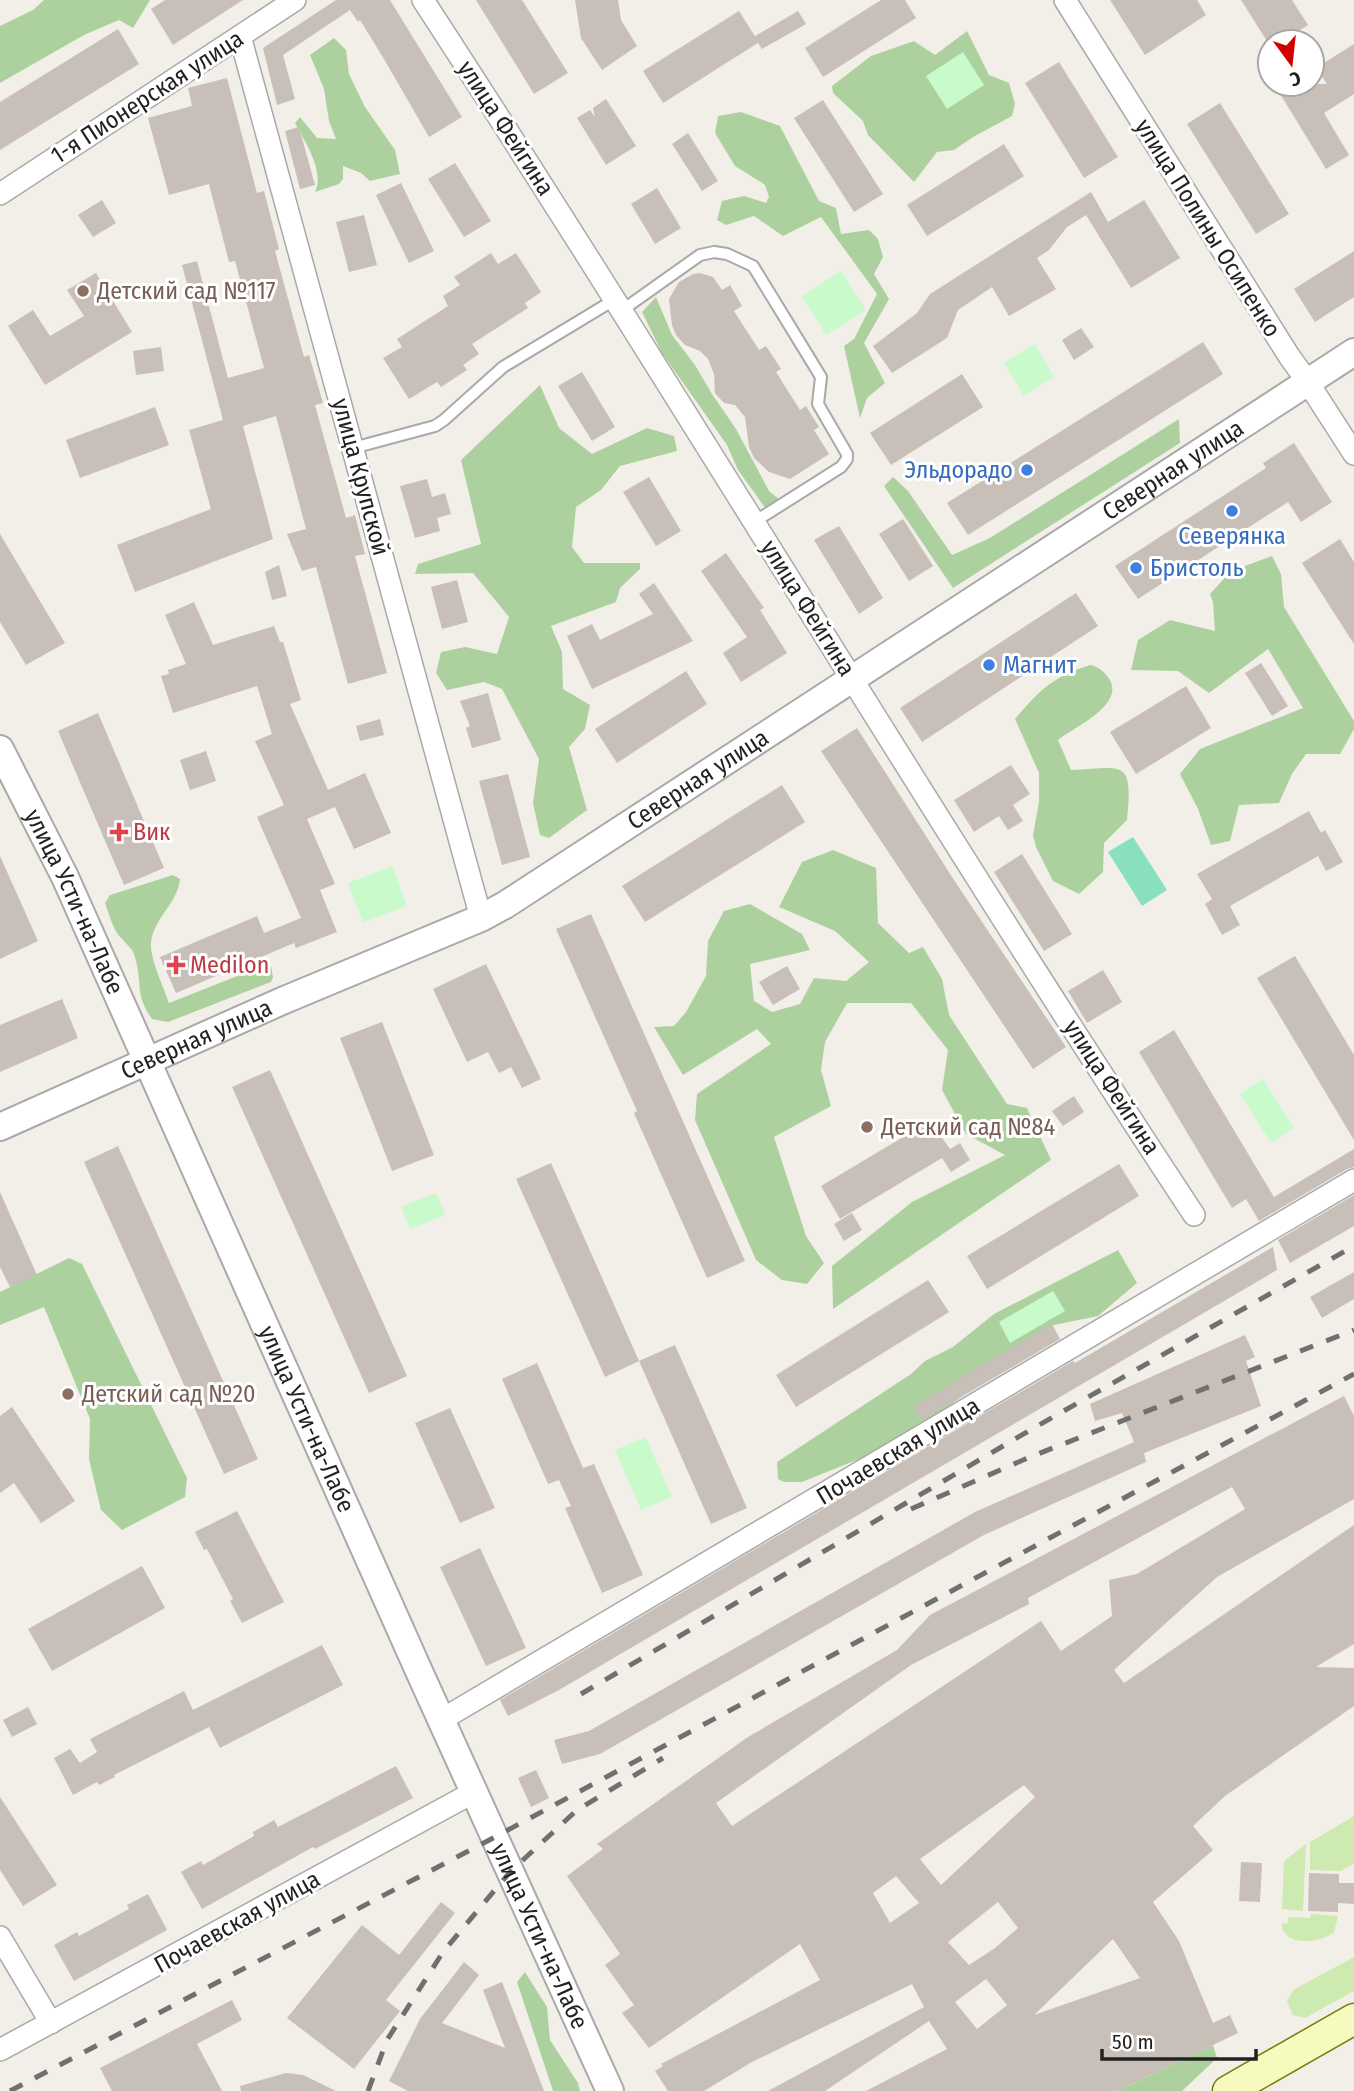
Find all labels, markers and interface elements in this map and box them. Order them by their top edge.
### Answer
street label: 1-я Пионерская улица [46,24,248,170]
north arrow [1256,28,1326,98]
street label: улица Фейгина [452,55,560,201]
text: С [1287,67,1303,91]
street label: улица Полины Осипенко [1129,114,1287,342]
place label: Детский сад №117 [96,277,276,305]
marker: Детский сад №117 [75,283,91,299]
street label: улица Крупской [327,395,395,559]
street label: Северная улица [1097,414,1249,526]
place label: Эльдорадо [905,456,1013,484]
marker: Эльдорадо [1019,462,1035,478]
marker: Северянка [1224,503,1240,519]
place label: Северянка [1178,522,1286,550]
street label: улица Фейгина [755,535,861,681]
place label: Бристоль [1150,554,1244,582]
marker: Бристоль [1128,560,1144,576]
place label: Магнит [1003,651,1077,679]
marker: Магнит [981,657,997,673]
street label: Северная улица [622,723,774,835]
street label: улица Усти-на-Лабе [19,805,129,999]
place label: Вик [133,818,171,846]
marker: Вик [111,824,127,840]
place label: Medilon [190,951,269,979]
marker: Medilon [168,957,184,973]
street label: Северная улица [116,993,276,1085]
street label: улица Фейгина [1058,1014,1166,1160]
place label: Детский сад №84 [880,1113,1055,1141]
marker: Детский сад №84 [859,1119,875,1135]
street label: улица Усти-на-Лабе [253,1322,360,1517]
place label: Детский сад №20 [81,1380,256,1408]
marker: Детский сад №20 [60,1386,76,1402]
street label: Почаевская улица [811,1391,985,1511]
street label: улица Усти-на-Лабе [485,1839,594,2033]
street label: Почаевская улица [149,1865,325,1979]
scale bar [1102,2018,1256,2062]
text: 50 m [1112,2029,1154,2055]

